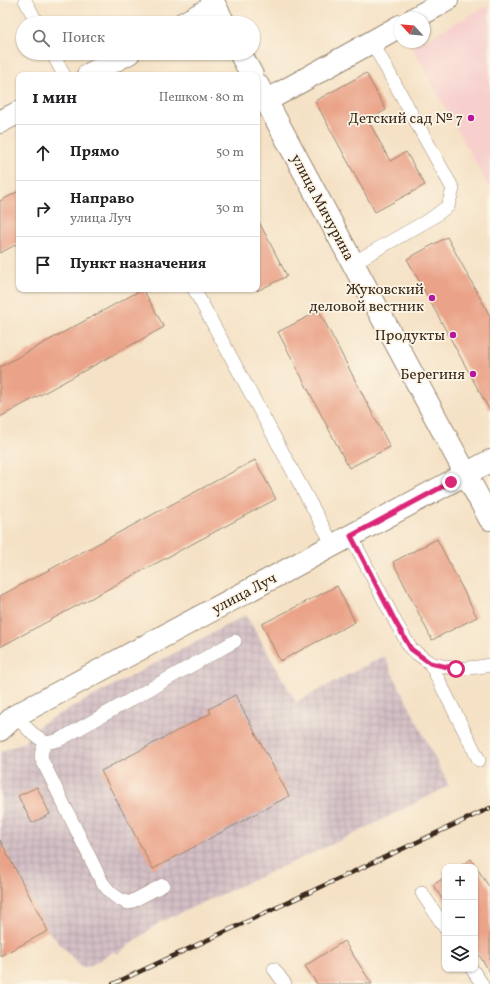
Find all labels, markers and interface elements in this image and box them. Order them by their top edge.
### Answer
north arrow [394,12,430,48]
search box [16,16,260,60]
icon: search [30,27,52,49]
text: Поиск [62,28,105,49]
text: 1 мин [32,87,77,110]
text: Пешком · 80 m [159,89,244,107]
place label: Детский сад № 7 [348,109,463,130]
marker: Детский сад № 7 [466,113,476,123]
icon: ahead [32,142,54,164]
text: Прямо [70,142,119,163]
text: 50 m [216,144,244,162]
street label: улица Мичурина [285,151,359,265]
text: Направо [70,189,134,210]
icon: right [32,198,54,220]
text: 30 m [216,200,244,218]
text: улица Луч [70,210,131,228]
icon: arrive [32,254,54,276]
text: Пункт назначения [70,254,206,275]
place label: Жуковский деловой вестник [309,280,424,318]
marker: Жуковский деловой вестник [427,293,437,303]
place label: Продукты [375,326,445,347]
marker: Продукты [448,330,458,340]
place label: Берегиня [400,365,465,386]
marker: Берегиня [468,369,478,379]
route end [442,473,460,491]
street label: улица Луч [209,568,281,620]
route start [447,660,465,678]
map controls [442,864,478,972]
button: + [442,864,478,900]
button: − [442,900,478,936]
button: layers [442,936,478,972]

